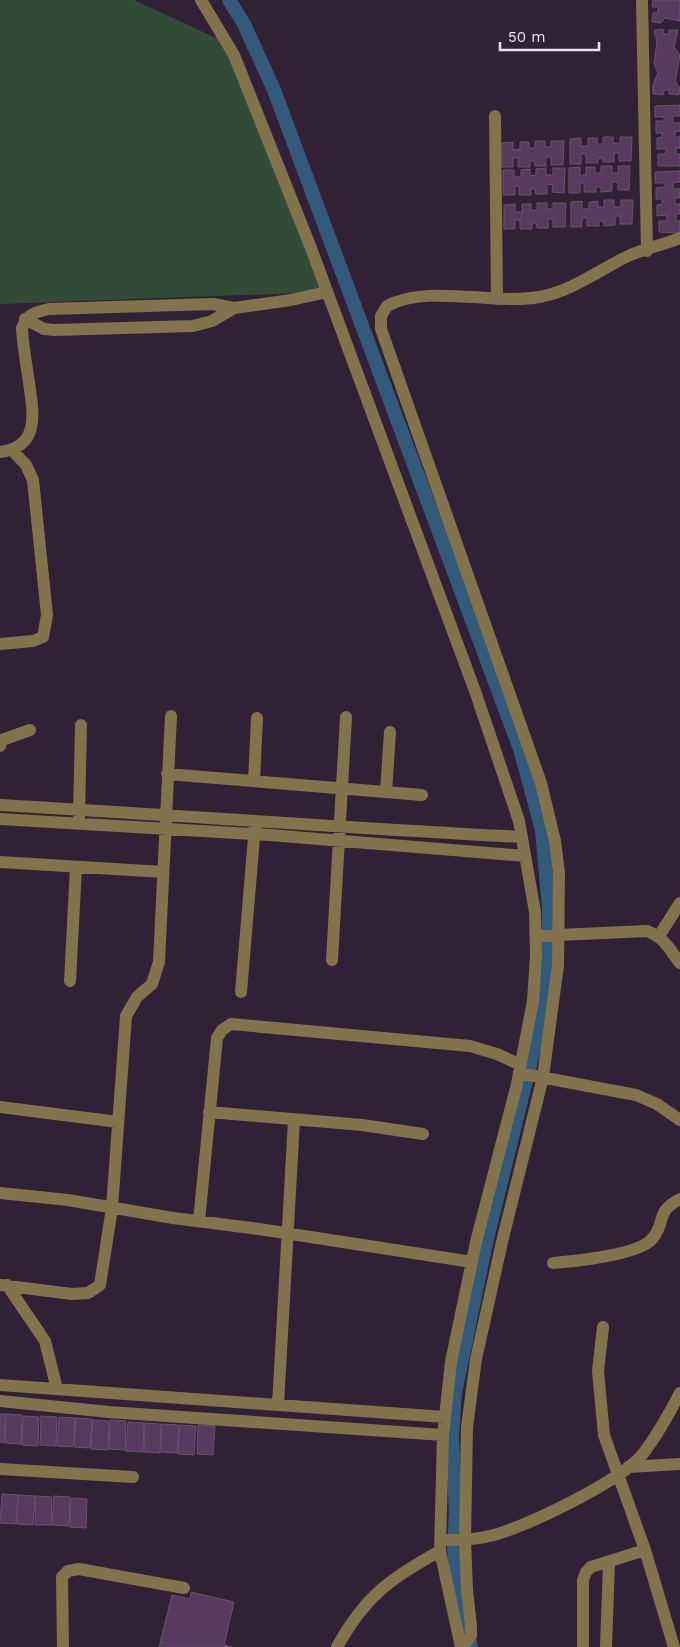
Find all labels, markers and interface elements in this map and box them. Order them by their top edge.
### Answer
scale bar [500,20,599,52]
text: 50 m [508,28,545,46]

